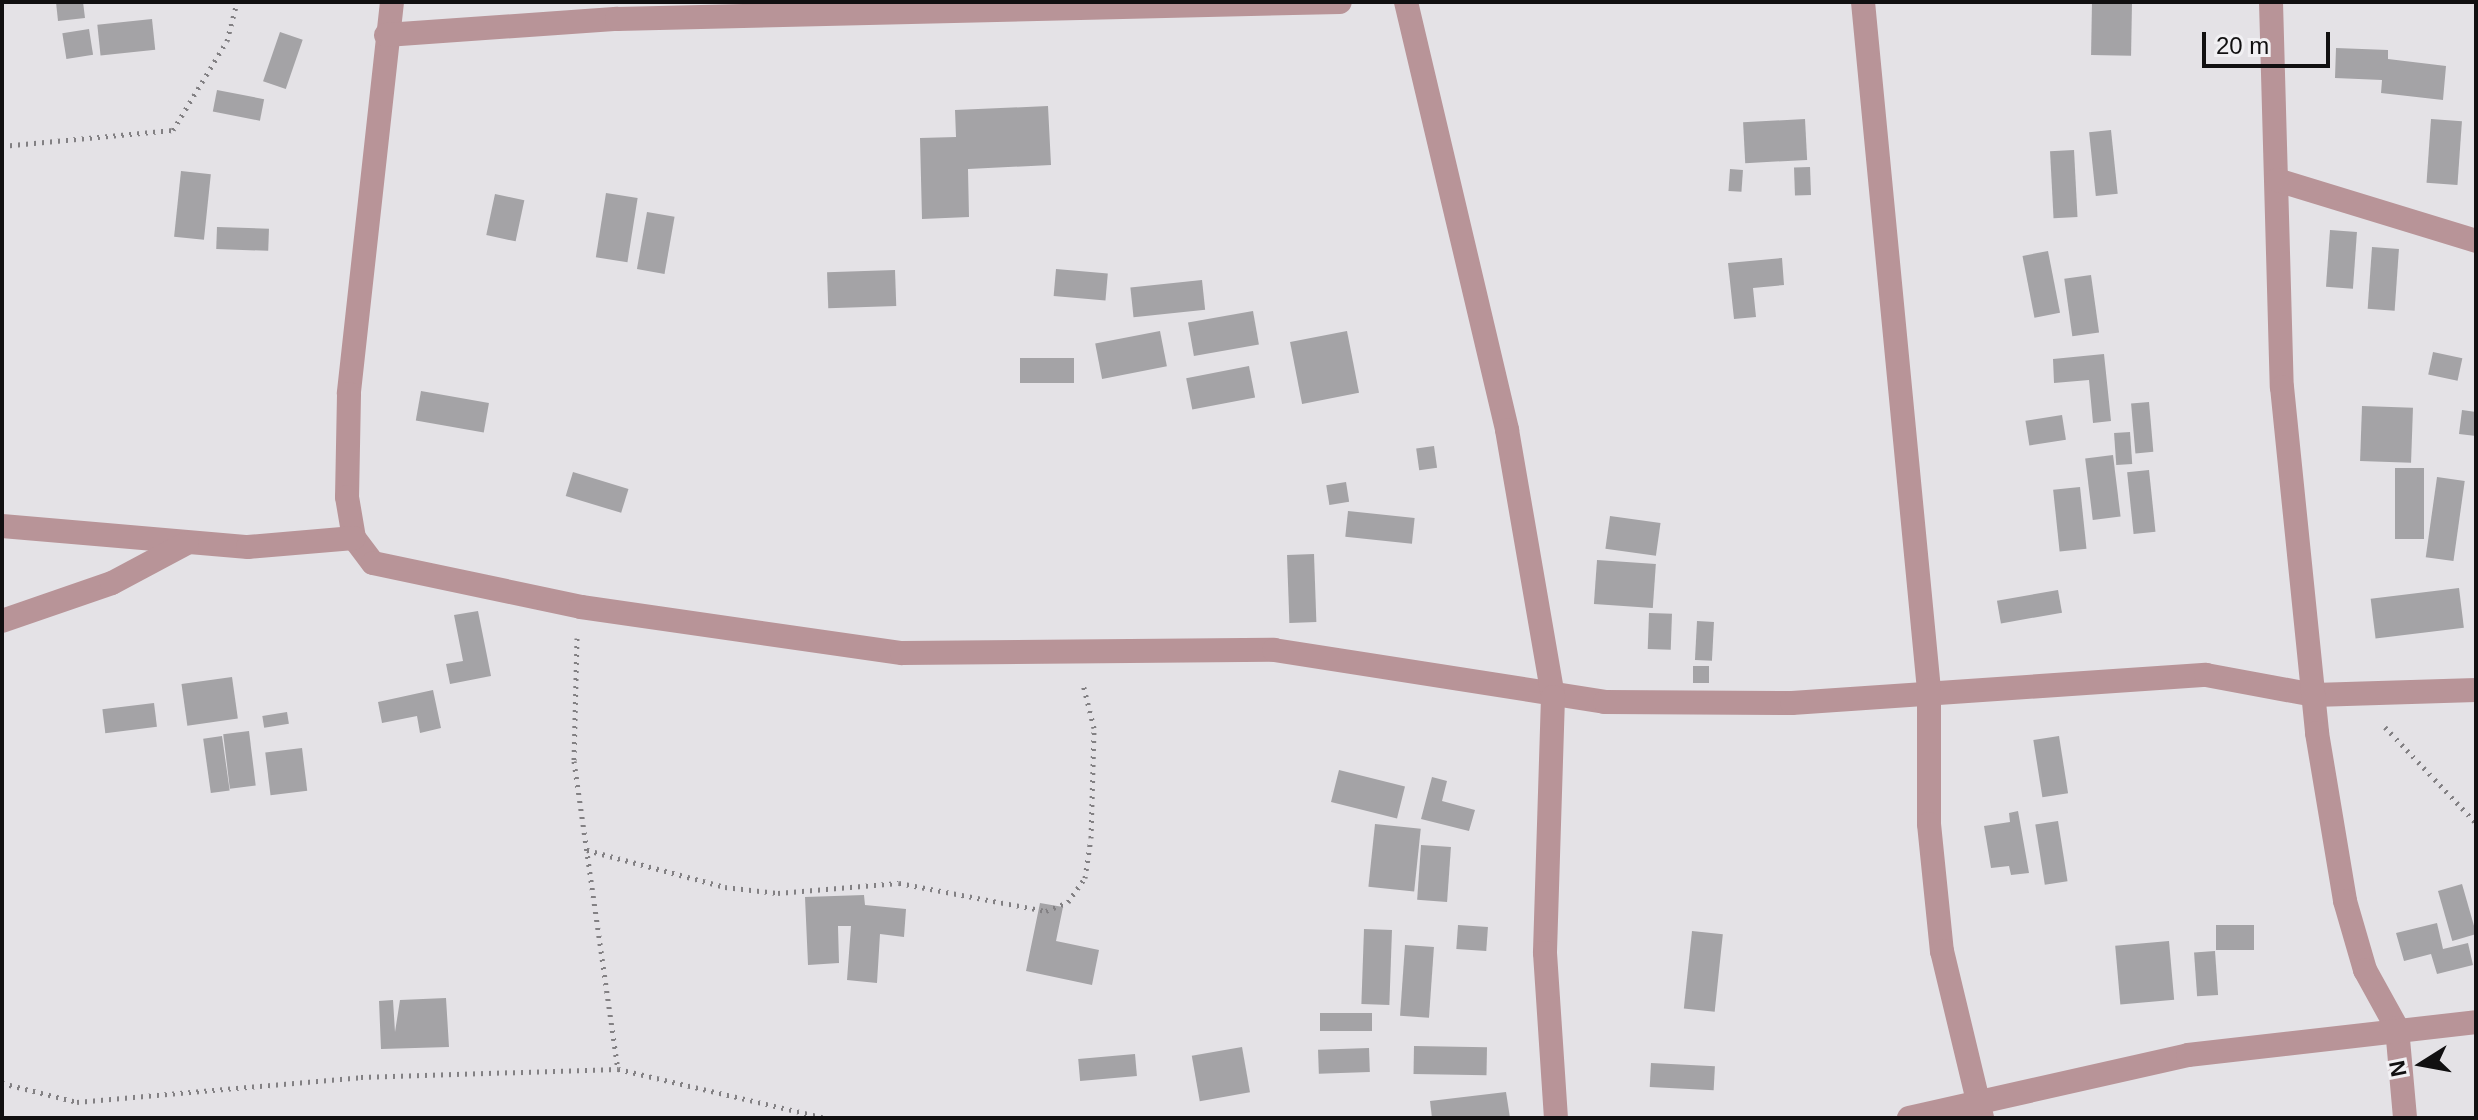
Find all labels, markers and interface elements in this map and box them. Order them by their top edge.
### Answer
scale bar [2206,16,2334,66]
text: 20 m [2216,32,2269,59]
north arrow [2382,1024,2462,1104]
text: N [2384,1058,2412,1079]

